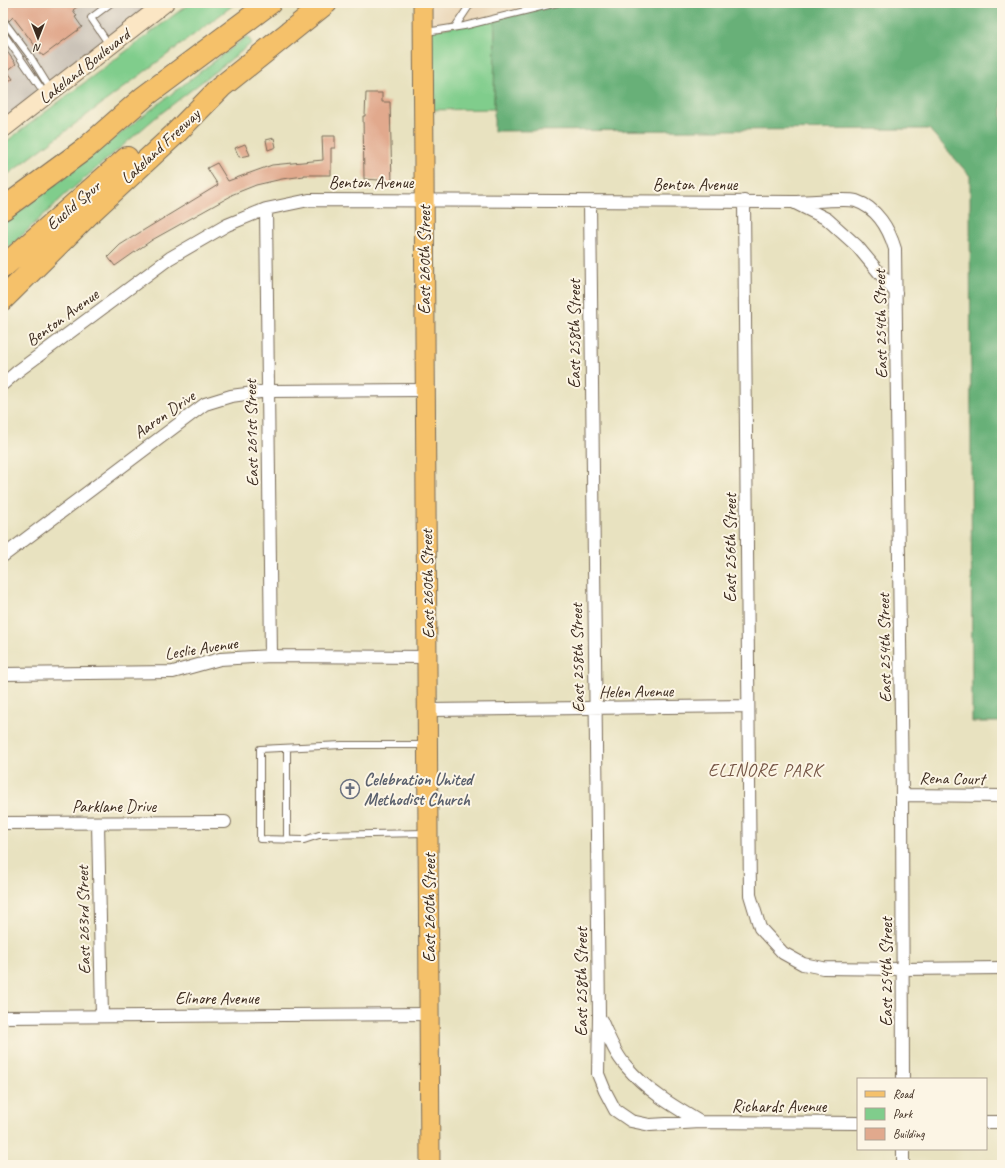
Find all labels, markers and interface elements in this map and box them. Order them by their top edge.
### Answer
north arrow [18,18,58,58]
street label: Lakeland Boulevard [34,22,137,109]
text: N [32,41,41,55]
street label: Lakeland Freeway [116,103,205,189]
street label: Benton Avenue [329,172,415,193]
street label: Benton Avenue [653,174,739,195]
street label: Euclid Spur [42,175,106,235]
street label: East 260th Street [414,203,435,315]
street label: East 254th Street [869,267,892,379]
street label: East 258th Street [564,277,585,389]
street label: Benton Avenue [22,283,104,351]
street label: East 261st Street [240,377,263,487]
street label: Aaron Drive [130,385,200,443]
street label: East 256th Street [720,491,741,603]
street label: East 260th Street [416,527,439,639]
street label: East 254th Street [873,591,896,703]
street label: East 258th Street [566,601,589,713]
street label: Leslie Avenue [163,632,240,665]
street label: Helen Avenue [599,680,675,703]
district label: ELINORE PARK [708,759,825,781]
street label: Rena Court [919,767,987,790]
place label: Celebration United Methodist Church [364,769,475,810]
church icon: Celebration United Methodist Church [339,778,361,800]
street label: Parklane Drive [72,796,158,817]
street label: East 260th Street [419,851,440,963]
street label: East 263rd Street [72,863,95,974]
street label: East 254th Street [876,915,897,1027]
street label: East 258th Street [571,925,592,1037]
street label: Elinore Avenue [175,988,260,1009]
legend [857,1078,987,1150]
text: Road [893,1086,915,1102]
street label: Richards Avenue [732,1096,828,1117]
text: Park [893,1106,914,1122]
text: Building [893,1126,925,1142]

